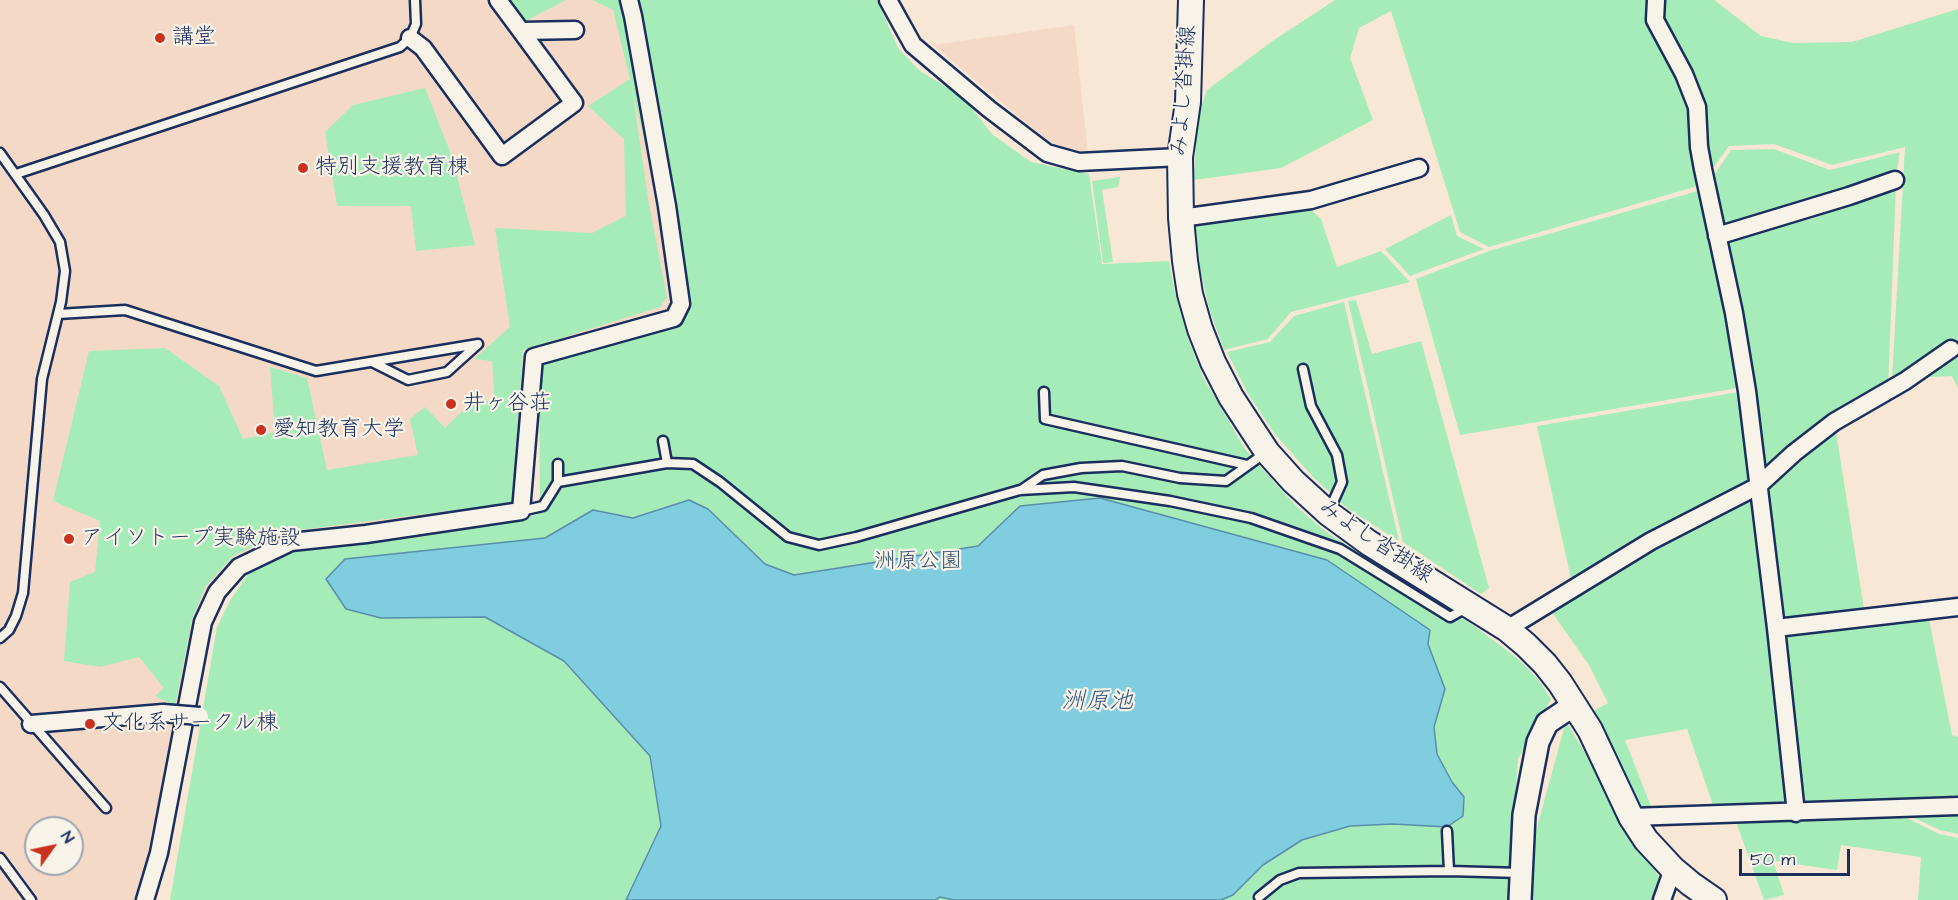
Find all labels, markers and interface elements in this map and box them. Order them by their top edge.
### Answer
street label: みよし沓掛線 [1167,24,1203,158]
place label: 講堂 [172,25,216,51]
marker: 講堂 [153,31,167,45]
place label: 特別支援教育棟 [315,155,469,181]
marker: 特別支援教育棟 [296,161,310,175]
place label: 井ヶ谷荘 [463,391,551,417]
marker: 井ヶ谷荘 [444,397,458,411]
place label: 愛知教育大学 [273,417,405,443]
marker: 愛知教育大学 [254,423,268,437]
street label: みよし沓掛線 [1313,494,1437,590]
place label: アイソトープ実験施設 [81,526,301,552]
marker: アイソトープ実験施設 [62,532,76,546]
park label: 洲原公園 [874,549,962,575]
water label: 洲原池 [1061,689,1133,717]
place label: 文化系サークル棟 [102,711,278,737]
marker: 文化系サークル棟 [83,717,97,731]
north arrow [24,816,84,876]
text: N [55,827,79,847]
scale bar [1742,837,1853,875]
text: 50 m [1750,847,1795,872]

